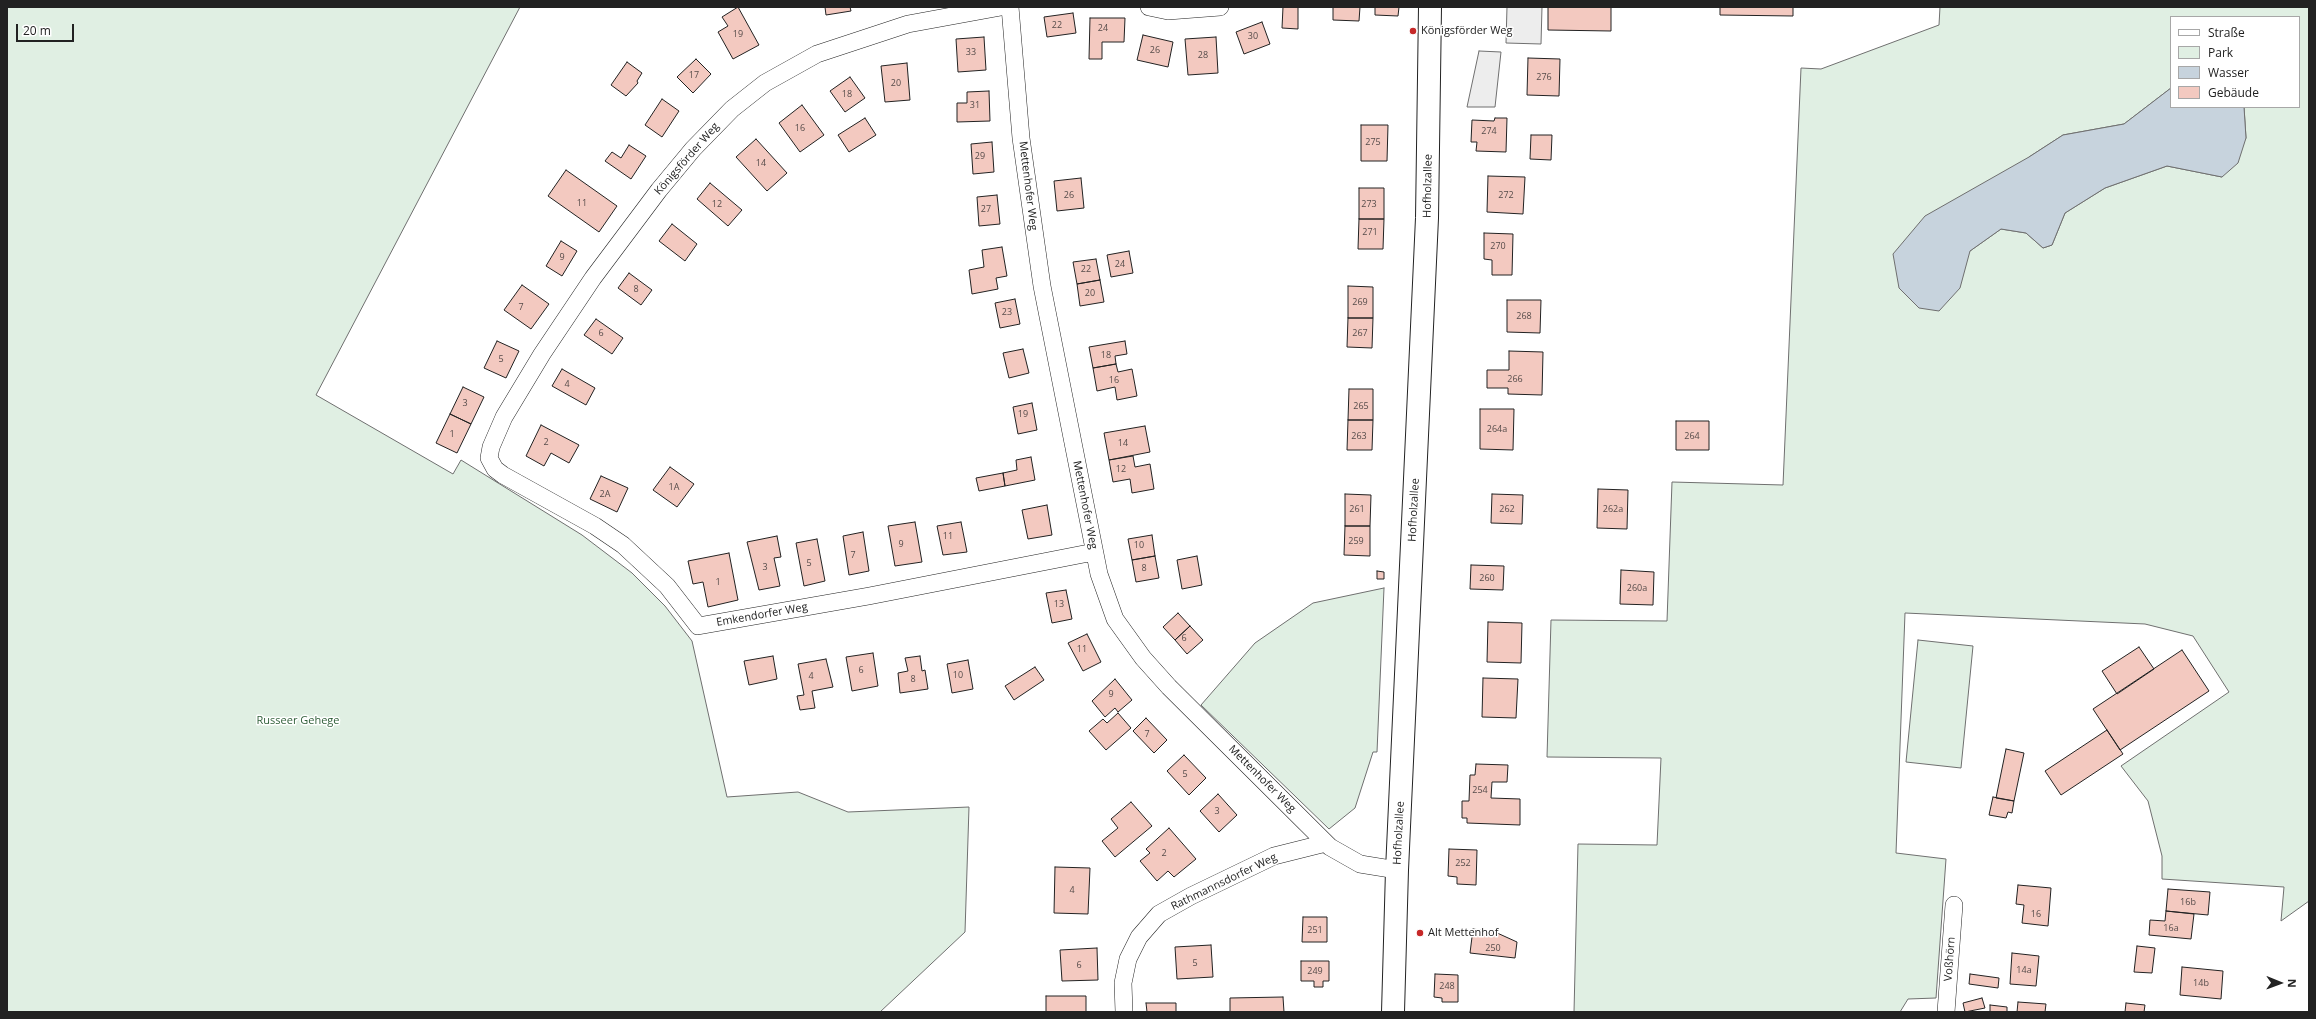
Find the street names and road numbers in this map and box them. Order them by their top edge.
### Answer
street label: Königsförder Weg [652,120,722,198]
street label: Mettenhofer Weg [1016,141,1040,231]
street label: Hofholzallee [1421,154,1435,218]
street label: Mettenhofer Weg [1070,460,1100,550]
street label: Hofholzallee [1406,478,1422,542]
street label: Emkendorfer Weg [715,600,809,630]
street label: Mettenhofer Weg [1226,743,1298,815]
street label: Hofholzallee [1391,801,1407,865]
street label: Rathmannsdorfer Weg [1169,851,1279,913]
street label: Voßhörn [1942,936,1958,982]

